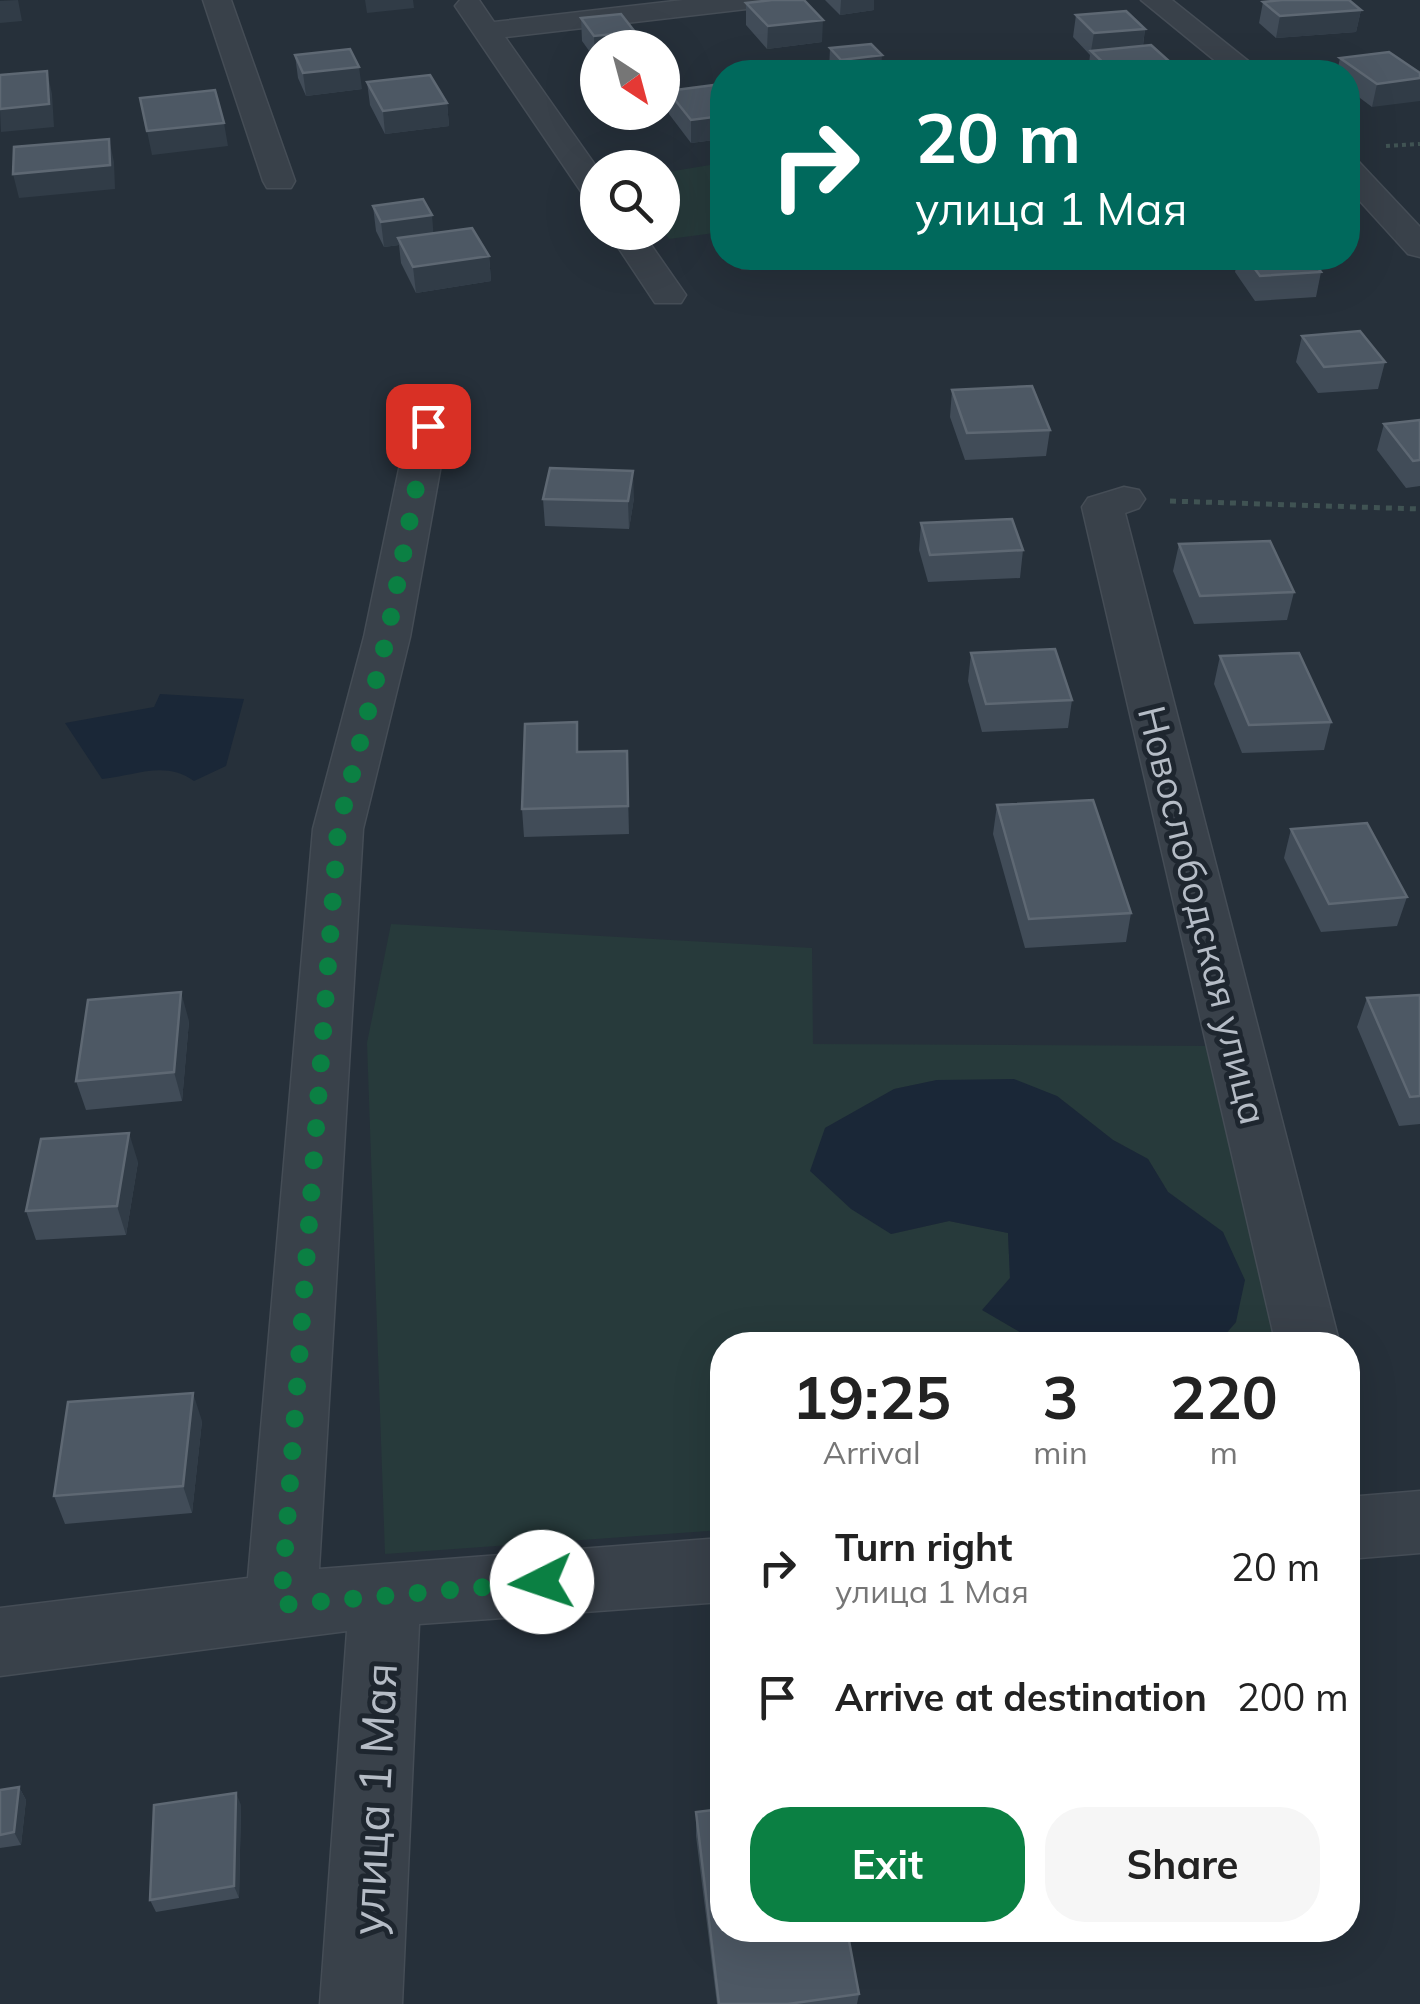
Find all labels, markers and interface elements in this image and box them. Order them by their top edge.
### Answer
north arrow [580,30,680,130]
map controls [580,30,680,250]
text: 20 m [915,93,1081,181]
icon: right [750,100,880,230]
button: search [580,150,680,250]
text: улица 1 Мая [915,180,1187,236]
pin [386,384,471,469]
icon: arrive [401,399,456,454]
street label: Новослободская улица [1128,701,1278,1129]
text: 19:25 [792,1359,951,1434]
text: 3 [1042,1359,1078,1434]
text: 220 [1170,1359,1278,1434]
text: Arrival [823,1432,921,1472]
text: min [1033,1432,1088,1472]
text: m [1210,1432,1238,1472]
text: Turn right [835,1523,1012,1571]
position arrow [490,1530,594,1634]
icon: right [750,1540,805,1595]
text: 20 m [1231,1543,1320,1591]
text: улица 1 Мая [835,1571,1029,1611]
street label: улица 1 Мая [338,1662,408,1936]
icon: arrive [750,1670,805,1725]
text: Arrive at destination [835,1673,1207,1721]
text: 200 m [1237,1673,1349,1721]
button: Exit [750,1807,1025,1922]
button: Share [1045,1807,1320,1922]

